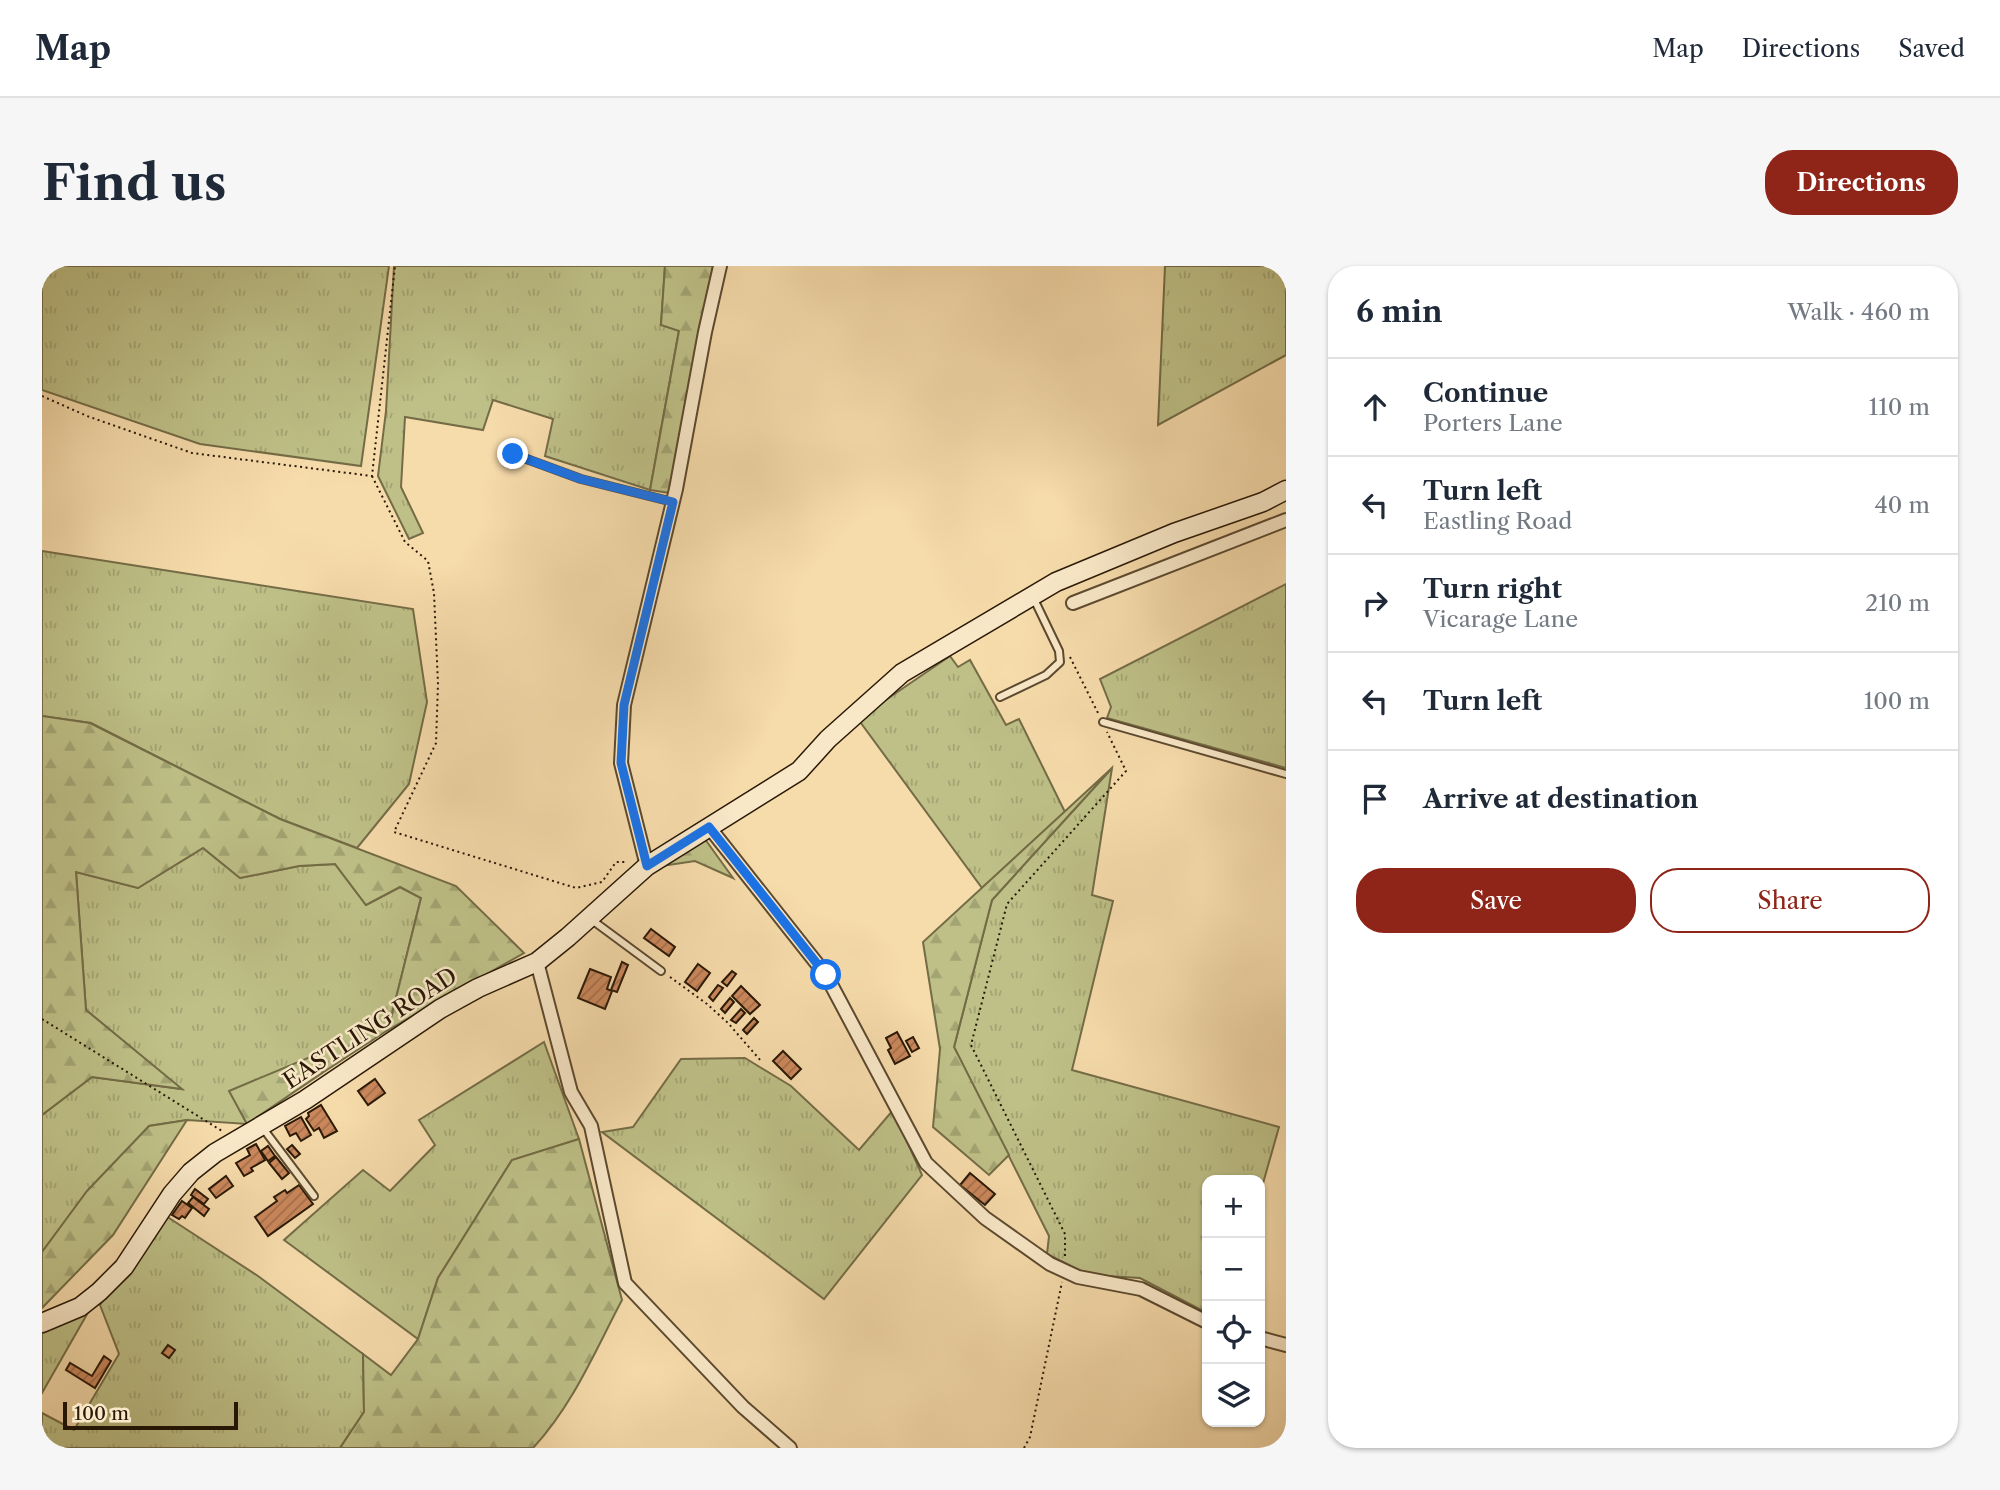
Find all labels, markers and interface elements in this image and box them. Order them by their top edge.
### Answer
text: Map [35,28,111,69]
text: Map [1652,34,1704,63]
text: Directions [1742,34,1860,63]
text: Saved [1898,34,1965,63]
button: Directions [1765,150,1958,215]
text: Find us [42,152,226,213]
text: 6 min [1356,293,1443,330]
text: Walk · 460 m [1787,298,1930,326]
text: Continue [1423,377,1548,409]
icon: ahead [1356,388,1394,426]
text: 110 m [1869,393,1930,421]
text: Porters Lane [1423,409,1563,437]
route end [497,438,528,469]
text: Turn left [1423,475,1542,507]
icon: left [1356,486,1394,524]
text: 40 m [1875,491,1930,519]
text: Eastling Road [1423,507,1572,535]
text: Turn right [1423,573,1562,605]
icon: right [1356,584,1394,622]
text: 210 m [1865,589,1930,617]
text: Vicarage Lane [1423,605,1578,633]
icon: left [1356,682,1394,720]
text: Turn left [1423,685,1542,717]
text: 100 m [1864,687,1930,715]
icon: arrive [1356,780,1394,818]
text: Arrive at destination [1423,783,1698,815]
button: Save [1356,868,1636,933]
button: Share [1650,868,1930,933]
route start [810,959,841,990]
street label: EASTLING ROAD [278,961,462,1095]
map controls [1202,1175,1265,1427]
button: + [1202,1175,1265,1238]
button: − [1202,1238,1265,1301]
button: locate [1202,1301,1265,1364]
button: layers [1202,1364,1265,1427]
scale bar [63,1399,238,1431]
text: 100 m [74,1402,129,1425]

